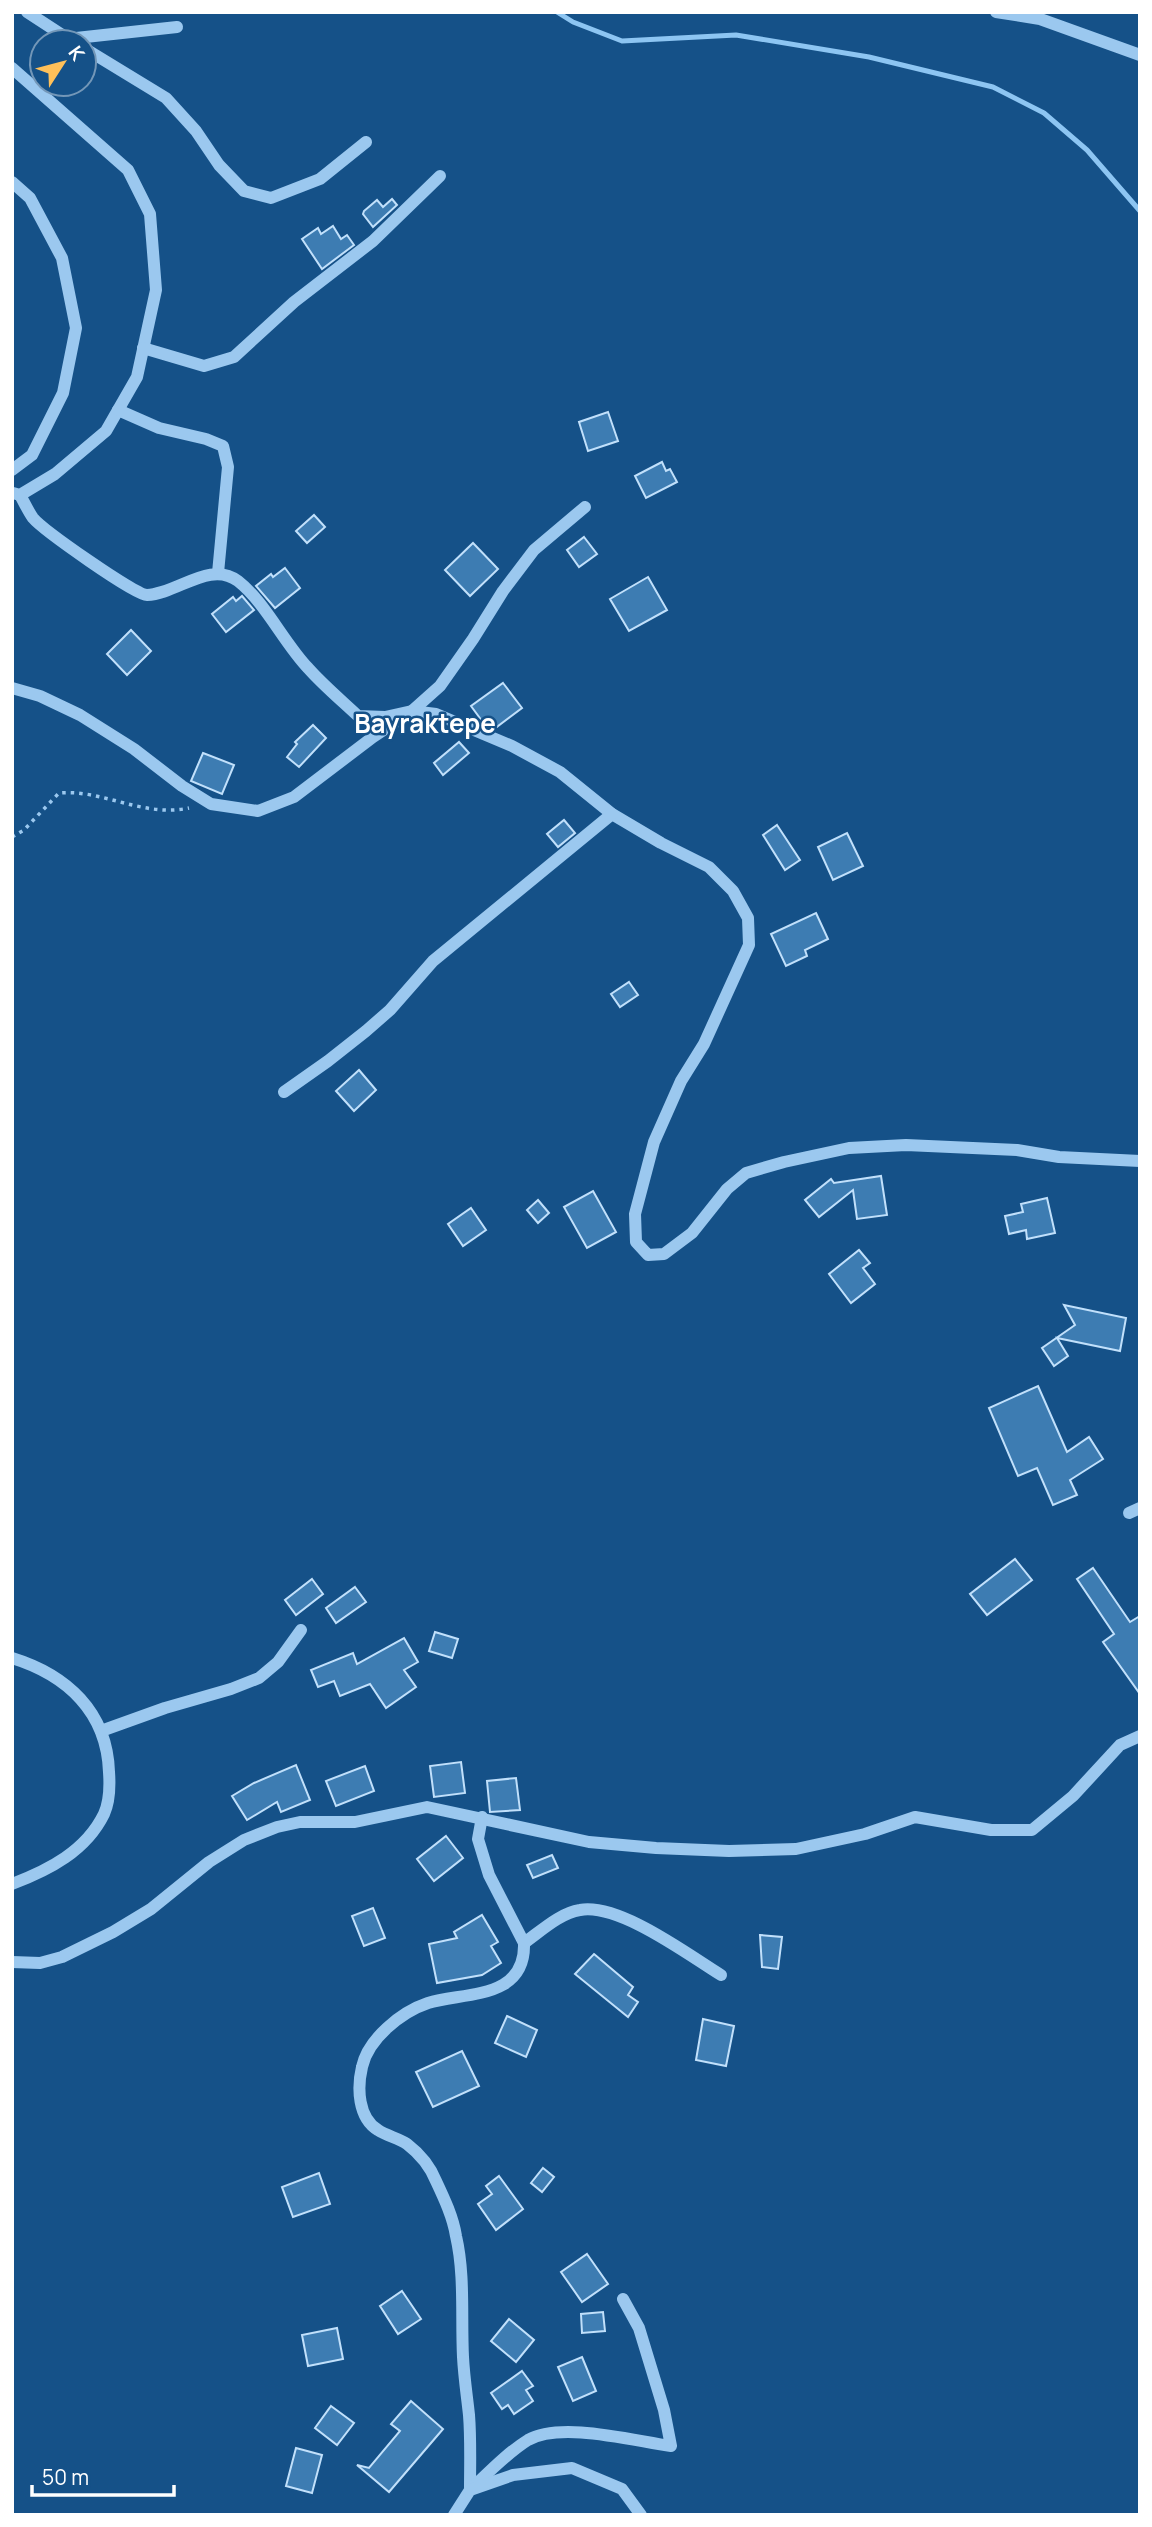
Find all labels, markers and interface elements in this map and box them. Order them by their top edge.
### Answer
north arrow [28,28,98,98]
text: K [63,40,91,66]
district label: Bayraktepe [354,705,496,741]
scale bar [32,2454,173,2498]
text: 50 m [42,2463,89,2491]

